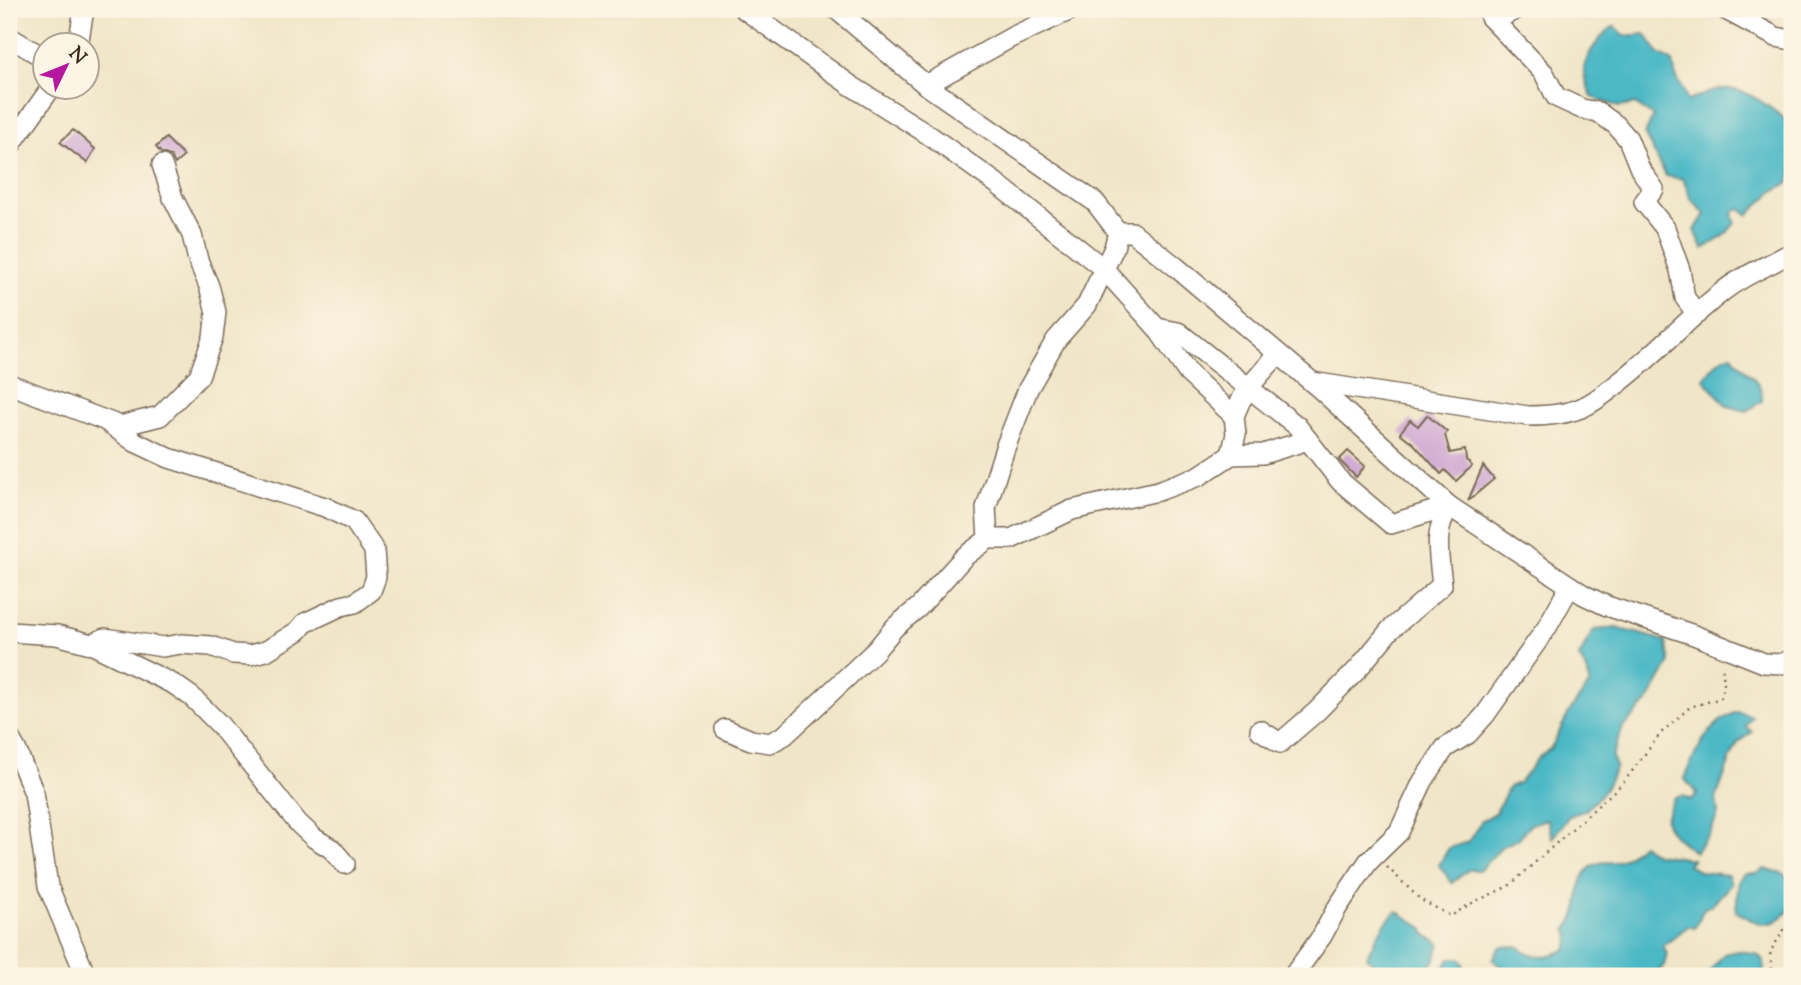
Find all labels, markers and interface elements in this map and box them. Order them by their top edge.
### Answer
north arrow [32,32,102,102]
text: N [62,41,92,71]

